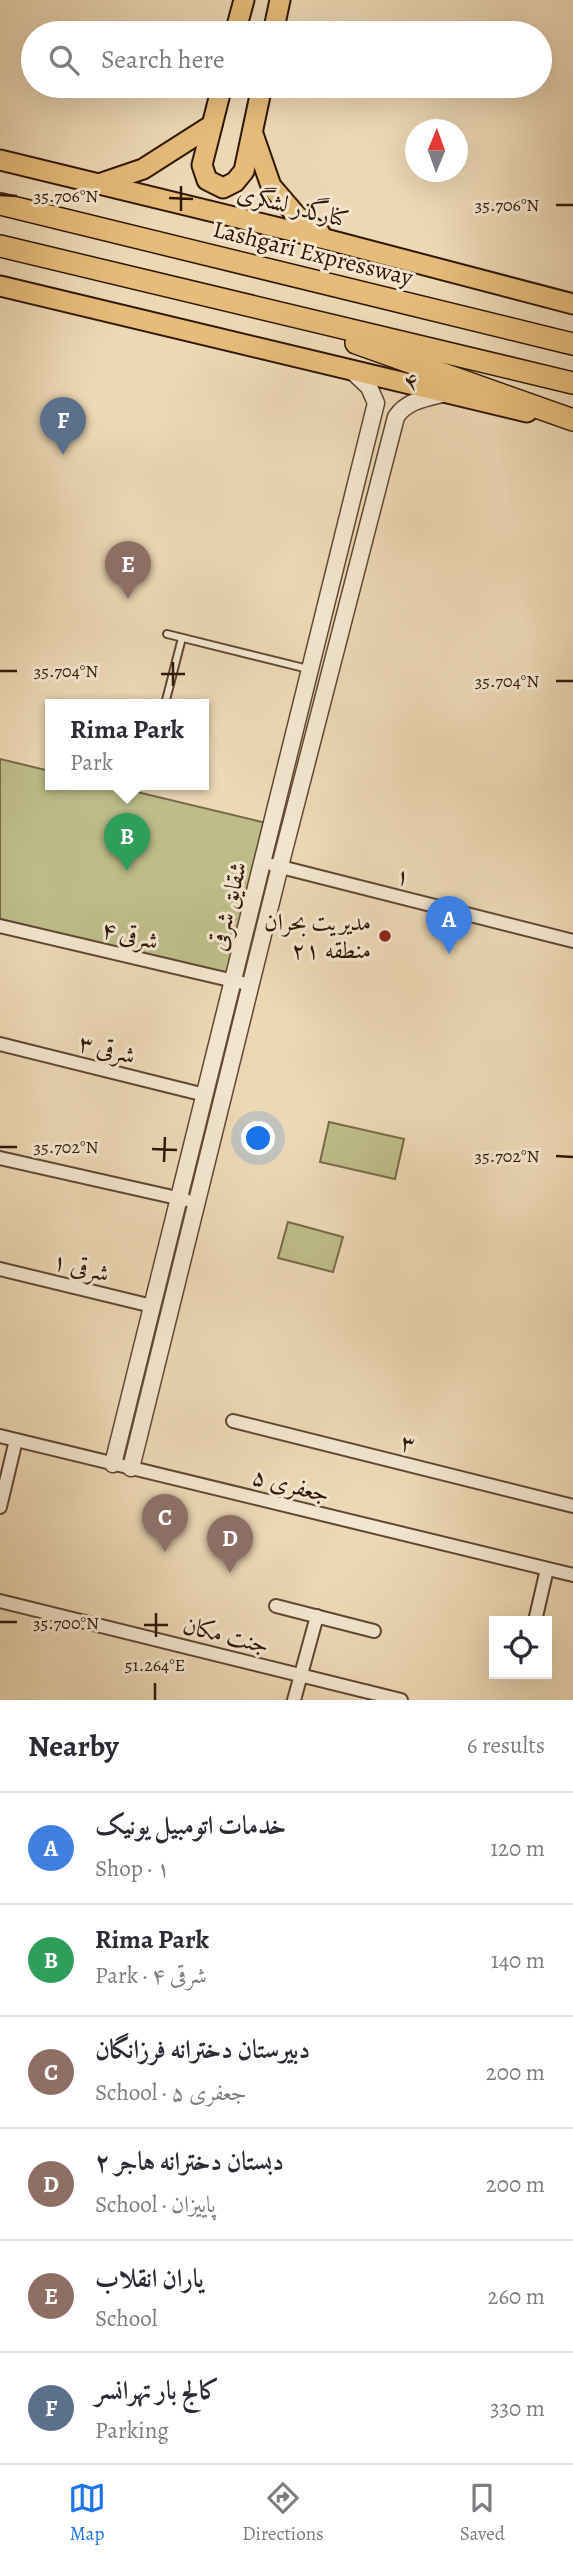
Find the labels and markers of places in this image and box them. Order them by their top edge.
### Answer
pin: F [40,397,86,455]
pin: E [105,541,151,599]
pin: B [104,813,150,871]
pin: A [426,896,472,954]
place label: مدیریت بحران منطقه ۲۱ [264,906,371,966]
marker: مدیریت بحران منطقه ۲۱ [377,928,393,944]
pin: C [142,1494,188,1552]
pin: D [207,1515,253,1573]

